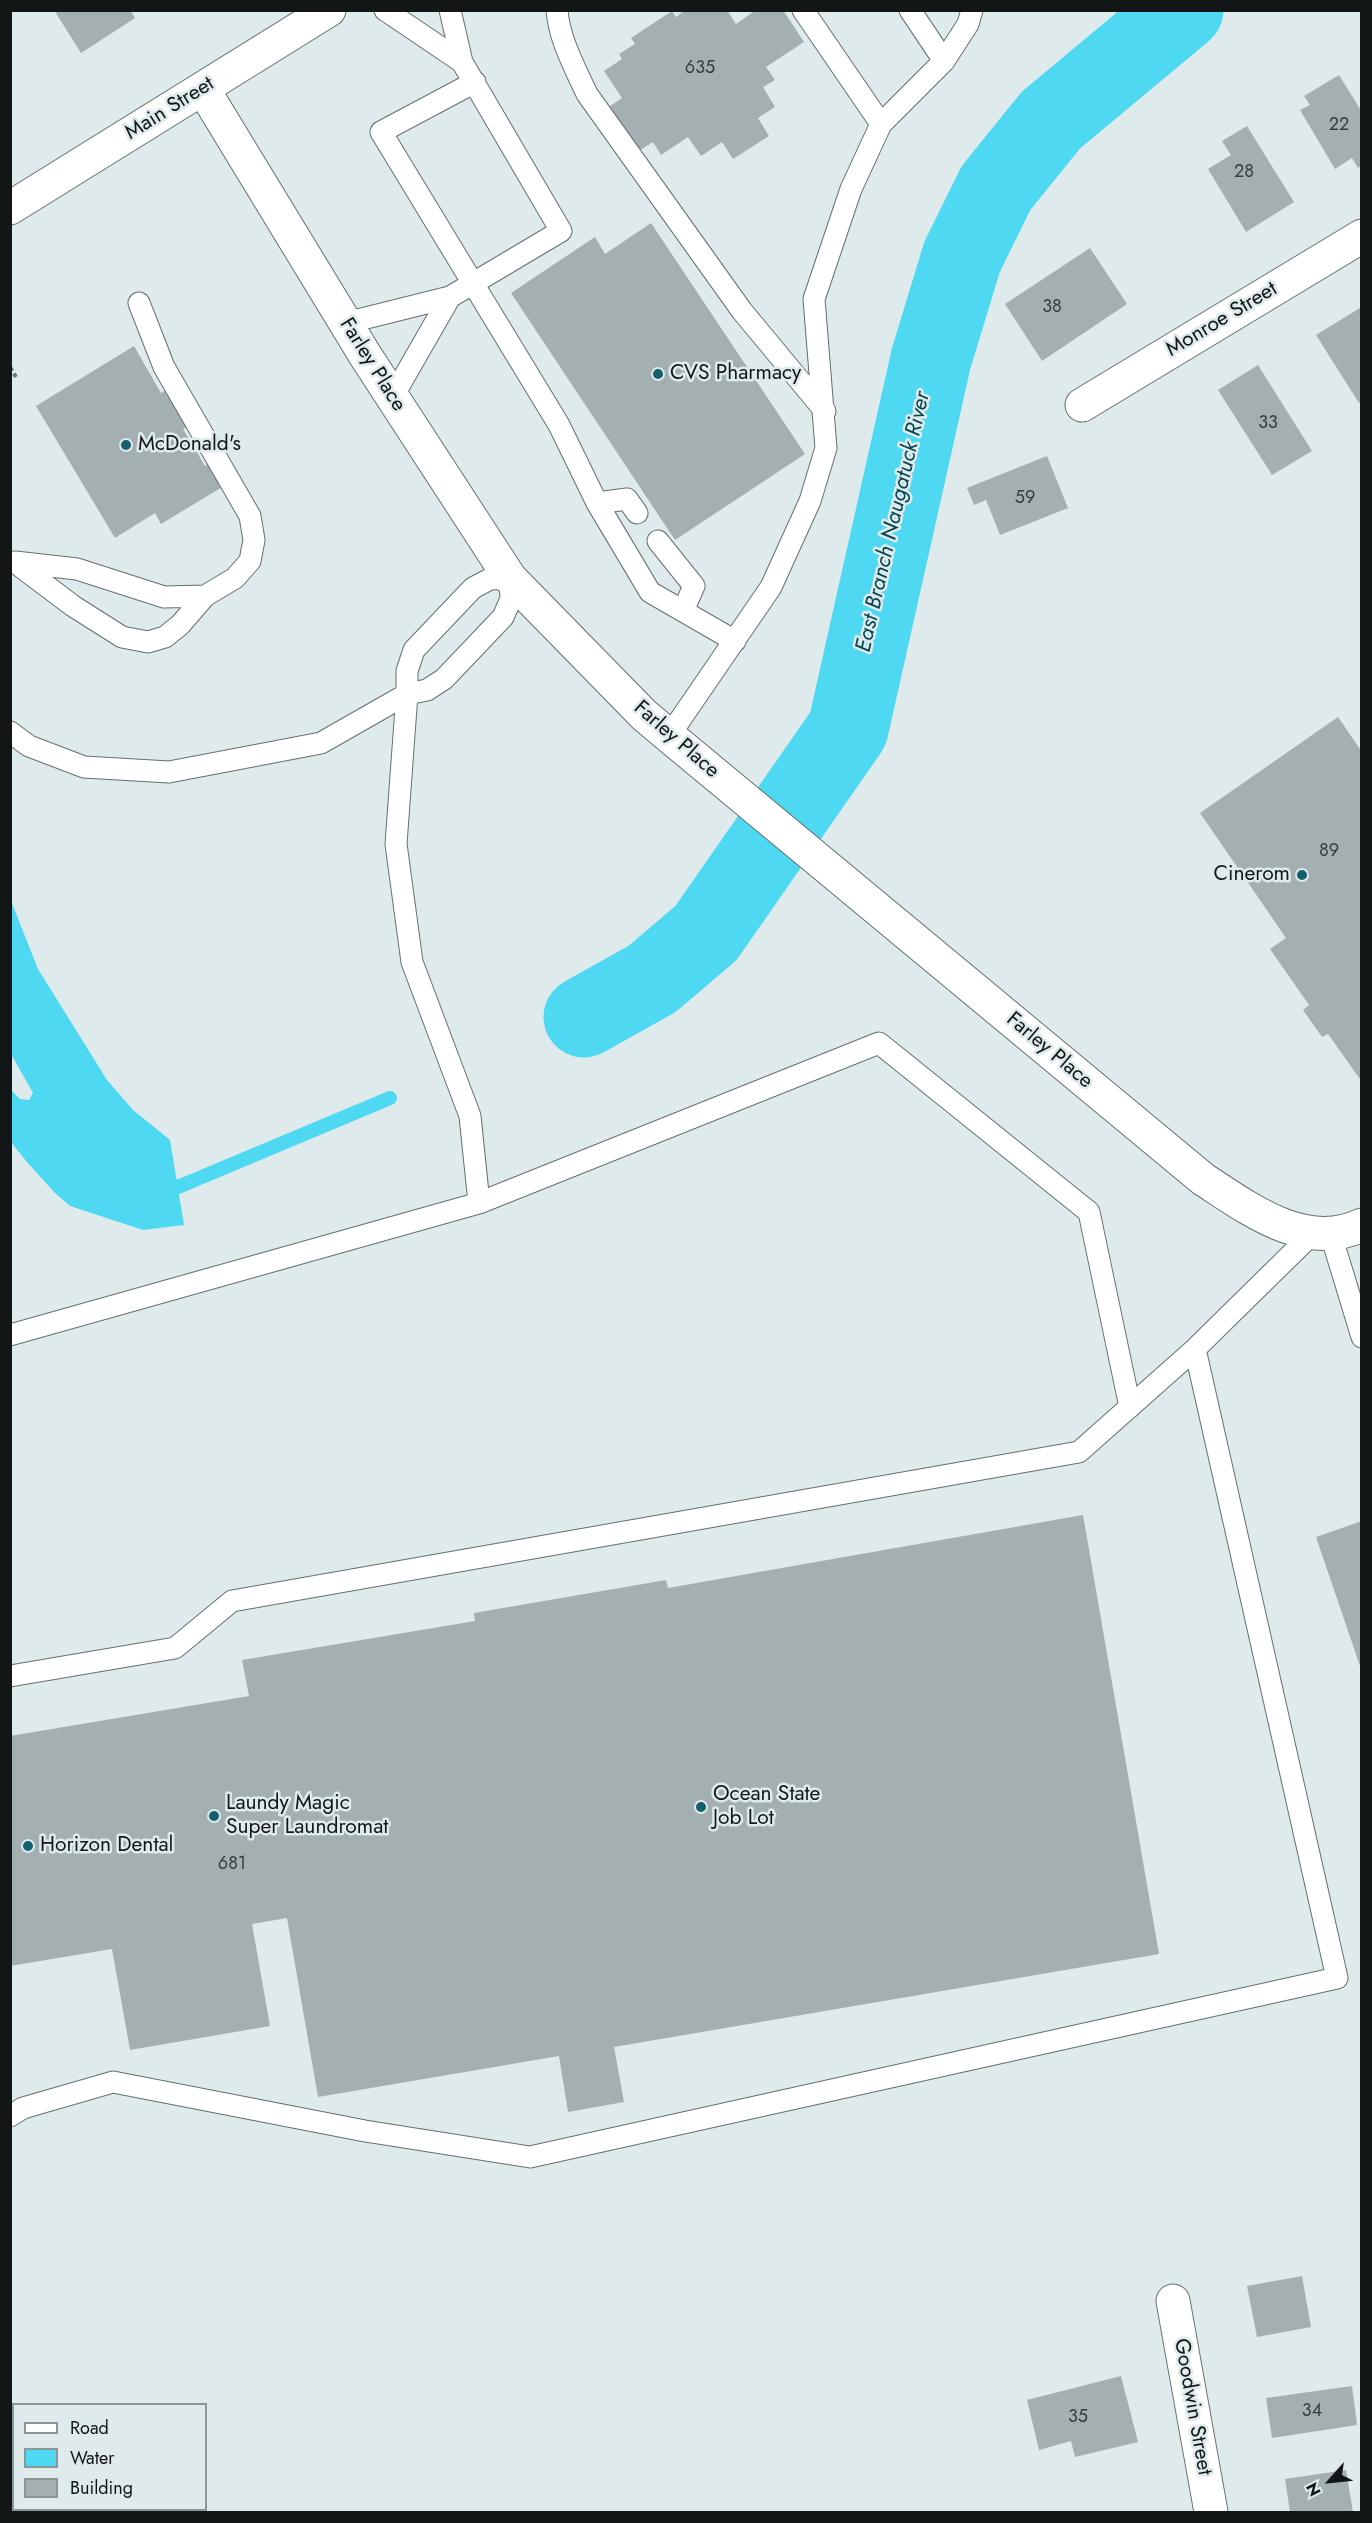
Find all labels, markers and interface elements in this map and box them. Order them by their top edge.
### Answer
house number: 635 [685,58,715,80]
street label: Main Street [121,72,219,146]
house number: 22 [1329,115,1349,137]
house number: 28 [1234,162,1254,184]
street label: Monroe Street [1162,277,1282,363]
house number: 38 [1042,297,1062,319]
street label: Farley Place [333,314,411,416]
place label: CVS Pharmacy [670,361,801,387]
marker: CVS Pharmacy [651,367,665,381]
water label: East Branch Naugatuck River [851,389,937,655]
house number: 33 [1258,413,1278,435]
place label: McDonald's [138,432,241,458]
marker: McDonald's [119,438,133,452]
house number: 59 [1015,488,1035,510]
street label: Farley Place [628,696,724,784]
house number: 89 [1319,841,1339,863]
place label: Cinerom [1214,862,1290,888]
marker: Cinerom [1295,868,1309,882]
street label: Farley Place [1001,1007,1097,1095]
place label: Ocean State Job Lot [713,1782,820,1832]
place label: Laundy Magic Super Laundromat [226,1791,388,1841]
marker: Ocean State Job Lot [694,1800,708,1814]
marker: Laundy Magic Super Laundromat [207,1809,221,1823]
place label: Horizon Dental [40,1833,173,1859]
marker: Horizon Dental [21,1839,35,1853]
house number: 681 [218,1854,246,1876]
street label: Goodwin Street [1168,2337,1216,2477]
house number: 34 [1302,2401,1322,2423]
legend [12,2403,207,2511]
house number: 35 [1068,2407,1088,2429]
text: Road [70,2415,109,2441]
text: Water [70,2445,114,2471]
north arrow [1300,2451,1360,2511]
text: Building [70,2475,133,2501]
text: N [1300,2479,1327,2500]

